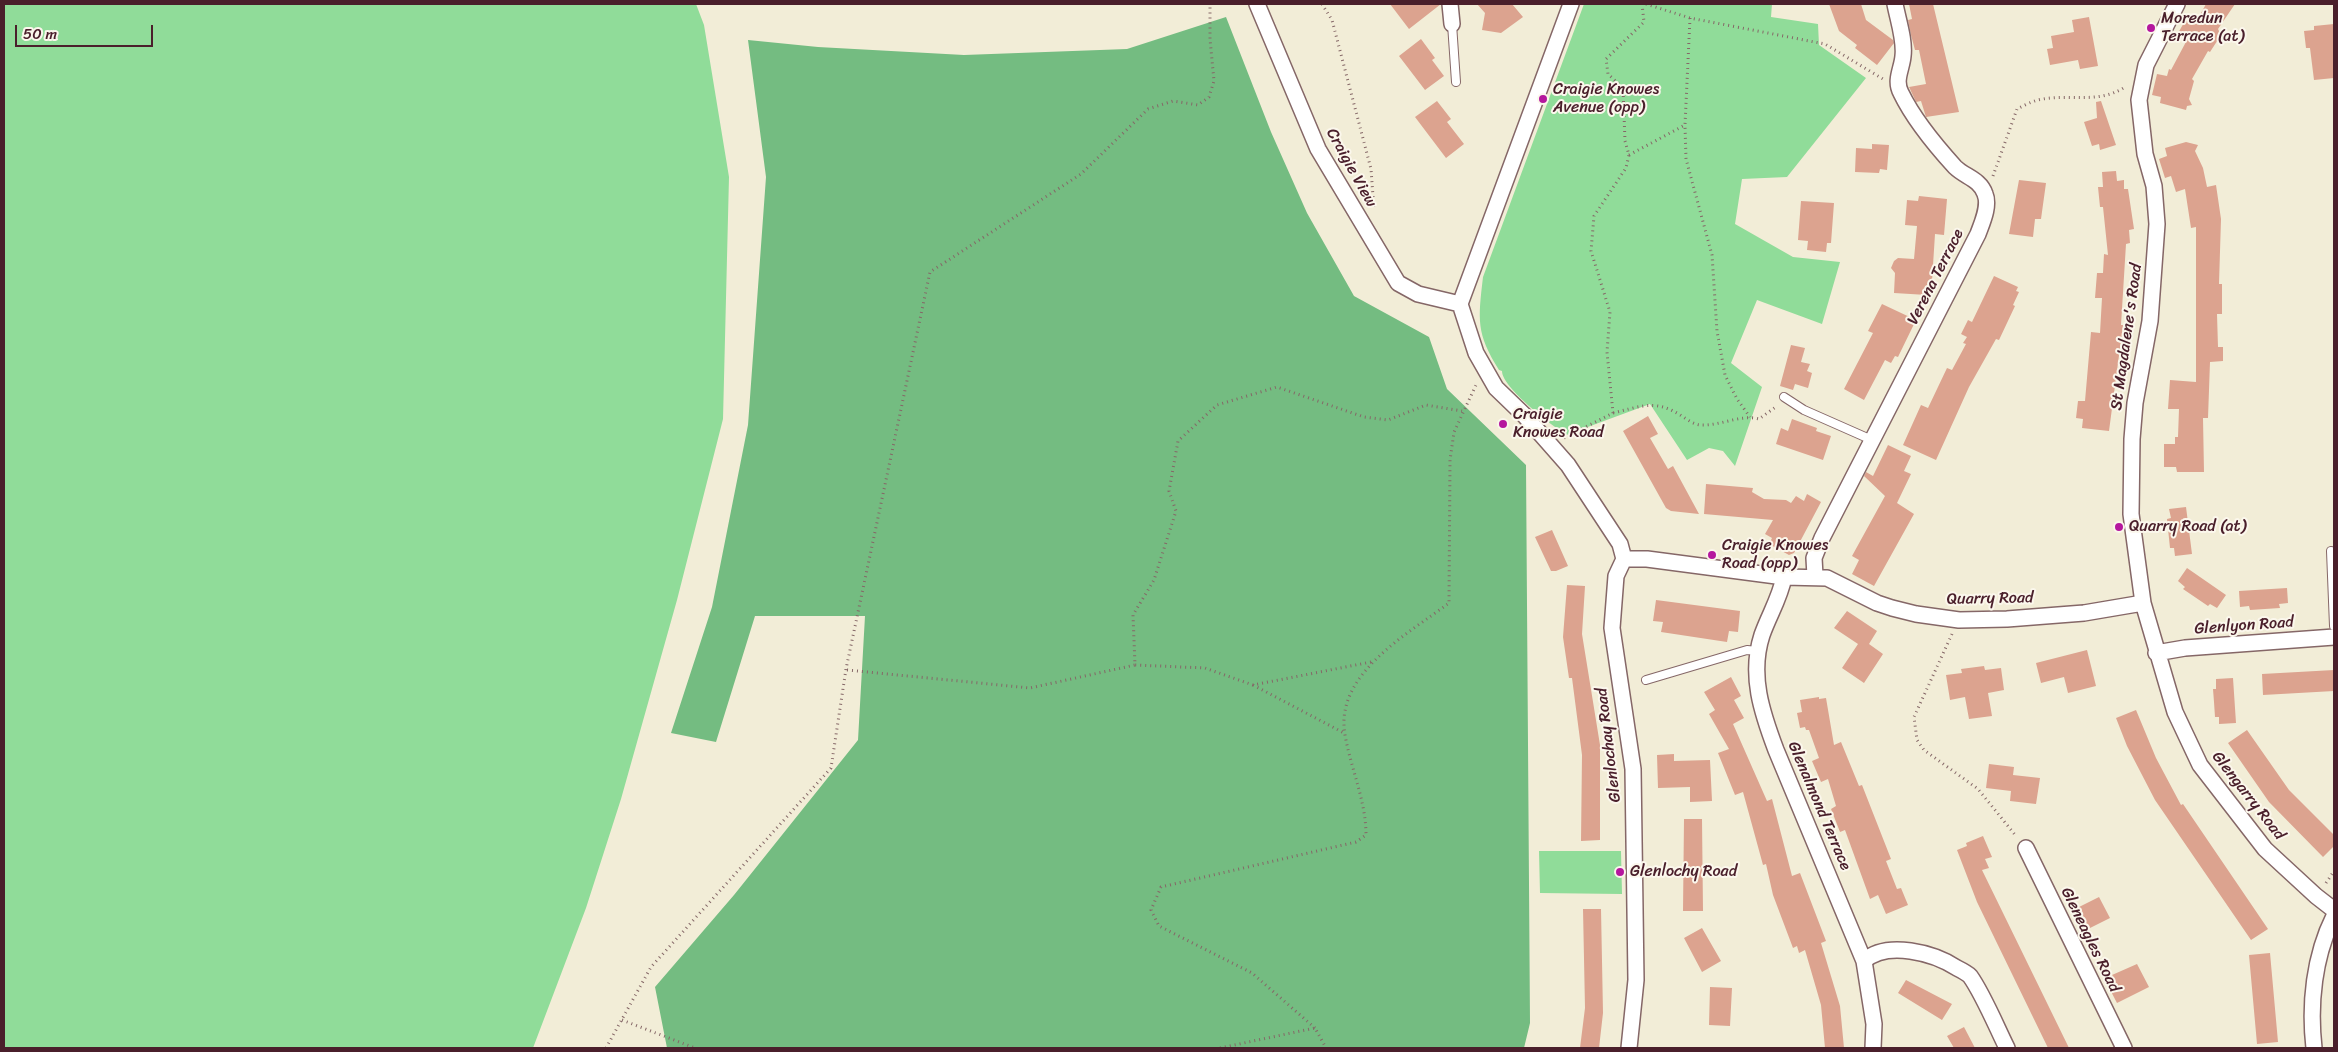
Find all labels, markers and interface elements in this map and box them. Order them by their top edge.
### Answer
place label: Moredun Terrace (at) [2161,9,2244,47]
scale bar [18,15,155,47]
text: 50 m [23,21,57,47]
marker: Moredun Terrace (at) [2145,22,2157,34]
place label: Craigie Knowes Avenue (opp) [1553,80,1659,118]
marker: Craigie Knowes Avenue (opp) [1537,93,1549,105]
street label: Craigie View [1321,125,1381,211]
street label: Verena Terrace [1904,226,1968,328]
street label: St Magdalene's Road [2107,262,2147,412]
place label: Craigie Knowes Road [1513,405,1604,443]
marker: Craigie Knowes Road [1497,418,1509,430]
place label: Quarry Road (at) [2129,517,2246,537]
marker: Quarry Road (at) [2113,521,2125,533]
place label: Craigie Knowes Road (opp) [1722,536,1828,574]
marker: Craigie Knowes Road (opp) [1706,549,1718,561]
street label: Quarry Road [1946,589,2034,609]
street label: Glenlyon Road [2194,613,2294,639]
street label: Glenlochay Road [1592,687,1626,803]
street label: Glenalmond Terrace [1783,739,1855,873]
street label: Glengarry Road [2207,748,2289,844]
place label: Glenlochy Road [1630,862,1737,882]
marker: Glenlochy Road [1614,866,1626,878]
street label: Gleneagles Road [2056,884,2124,996]

